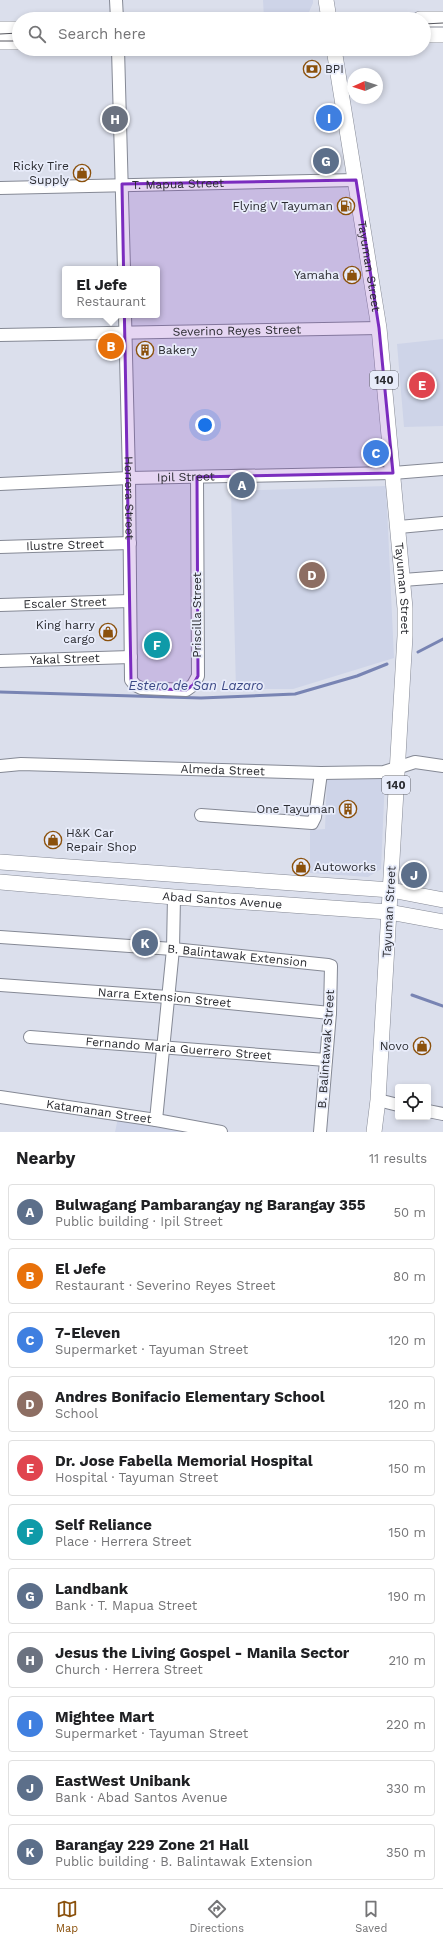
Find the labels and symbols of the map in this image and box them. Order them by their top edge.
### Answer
bank icon: BPI [302,59,322,79]
place label: BPI [325,62,344,76]
north arrow [347,68,383,104]
pin: I [316,103,342,133]
pin: H [102,104,128,134]
pin: G [313,146,339,176]
place label: Ricky Tire Supply [13,159,70,187]
shop icon: Ricky Tire Supply [72,163,92,183]
street label: T. Mapua Street [132,176,224,192]
fuel station icon: Flying V Tayuman [336,196,356,216]
place label: Flying V Tayuman [233,199,333,213]
street label: Tayuman Street [355,220,383,313]
shop icon: Yamaha [342,265,362,285]
place label: Yamaha [294,268,339,282]
street label: Severino Reyes Street [173,322,301,339]
pin: B [98,331,124,361]
building icon: Bakery [135,340,155,360]
place label: Bakery [158,343,198,357]
pin: E [409,370,435,400]
road number: 140 [370,371,398,389]
your location [195,415,215,435]
pin: C [363,438,389,468]
street label: Herrera Street [121,456,137,540]
street label: Ipil Street [157,469,215,484]
pin: A [229,470,255,500]
street label: Ilustre Street [26,537,104,553]
street label: Tayuman Street [392,542,412,634]
pin: D [299,560,325,590]
street label: Priscilla Street [190,572,204,658]
street label: Escaler Street [23,595,107,611]
place label: King harry cargo [36,618,96,646]
shop icon: King harry cargo [98,622,118,642]
pin: F [144,630,170,660]
street label: Yakal Street [30,651,100,667]
water label: Estero de San Lazaro [129,678,263,693]
street label: Almeda Street [180,762,265,778]
road number: 140 [382,776,410,794]
building icon: One Tayuman [338,799,358,819]
place label: One Tayuman [256,802,335,816]
place label: H&K Car Repair Shop [66,826,137,854]
shop icon: H&K Car Repair Shop [43,830,63,850]
shop icon: Autoworks [291,857,311,877]
place label: Autoworks [314,860,376,874]
pin: J [401,860,427,890]
street label: Tayuman Street [380,866,398,958]
street label: Abad Santos Avenue [162,889,283,912]
pin: K [132,928,158,958]
street label: B. Balintawak Extension [167,942,308,970]
street label: Narra Extension Street [97,985,232,1010]
street label: B. Balintawak Street [315,989,337,1109]
street label: Fernando Maria Guerrero Street [85,1034,272,1063]
shop icon: Novo [412,1036,432,1056]
place label: Novo [380,1039,409,1053]
street label: Katamanan Street [45,1097,153,1126]

